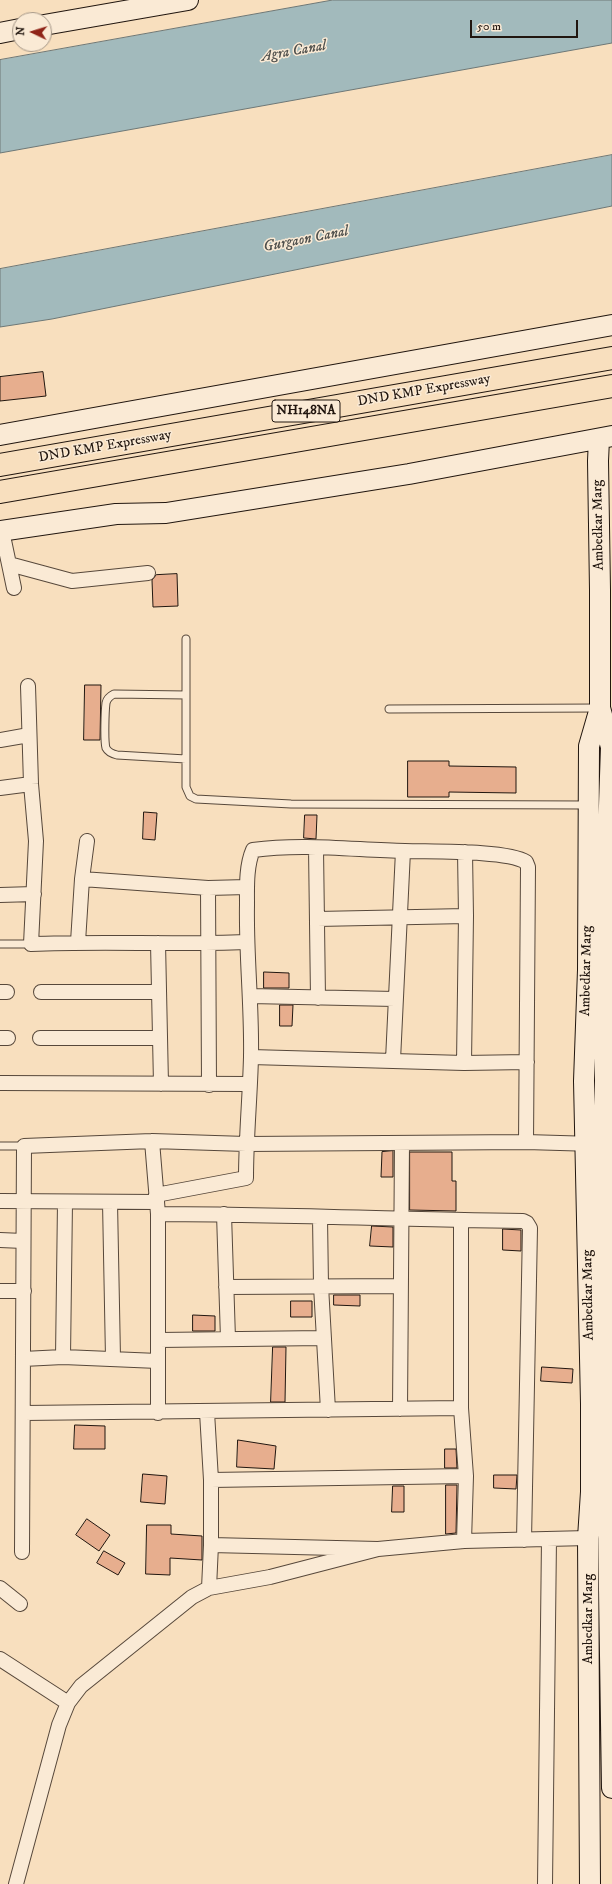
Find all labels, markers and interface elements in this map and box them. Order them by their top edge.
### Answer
north arrow [12,12,52,52]
scale bar [472,12,580,38]
text: 50 m [477,19,501,34]
text: N [14,26,28,36]
water label: Agra Canal [260,37,328,67]
water label: Gurgaon Canal [262,223,350,257]
street label: DND KMP Expressway [356,371,492,411]
road number: NH148NA [272,400,340,422]
street label: DND KMP Expressway [37,427,173,467]
street label: Ambedkar Marg [590,480,608,570]
street label: Ambedkar Marg [578,926,596,1016]
street label: Ambedkar Marg [580,1250,598,1340]
street label: Ambedkar Marg [581,1574,597,1664]

